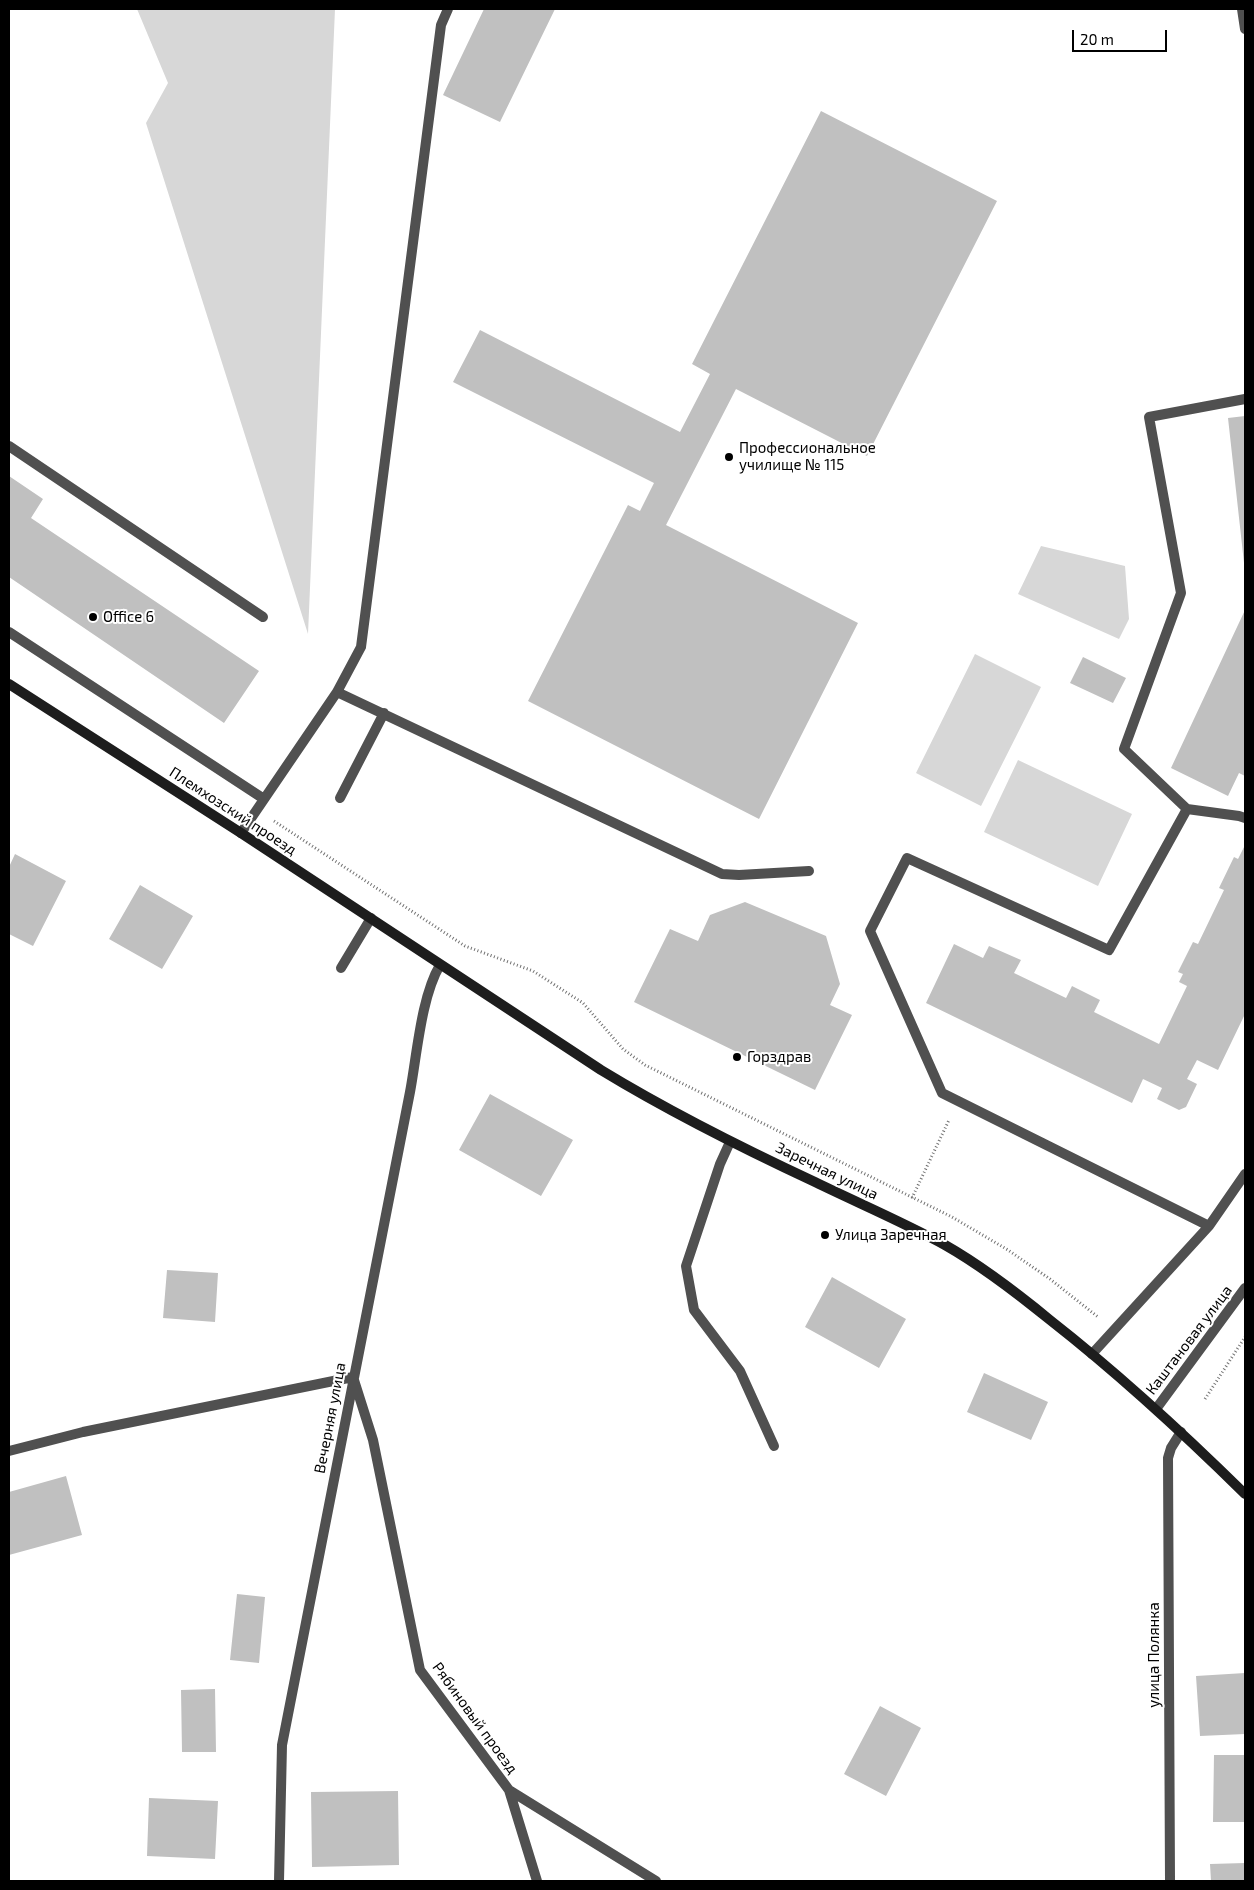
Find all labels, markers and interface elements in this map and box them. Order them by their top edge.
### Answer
scale bar [1074,20,1169,52]
text: 20 m [1080,30,1114,48]
place label: Профессиональное училище № 115 [739,439,876,474]
marker: Профессиональное училище № 115 [723,451,735,463]
place label: Office 6 [103,608,154,626]
marker: Office 6 [87,611,99,623]
street label: Племхозский проезд [166,763,300,859]
place label: Горздрав [747,1048,811,1066]
marker: Горздрав [731,1051,743,1063]
street label: Заречная улица [773,1138,881,1204]
place label: Улица Заречная [835,1226,947,1244]
marker: Улица Заречная [819,1229,831,1241]
street label: Каштановая улица [1142,1282,1236,1398]
street label: Вечерняя улица [310,1361,350,1475]
street label: улица Полянка [1145,1602,1163,1708]
street label: Рябиновый проезд [429,1659,521,1777]

